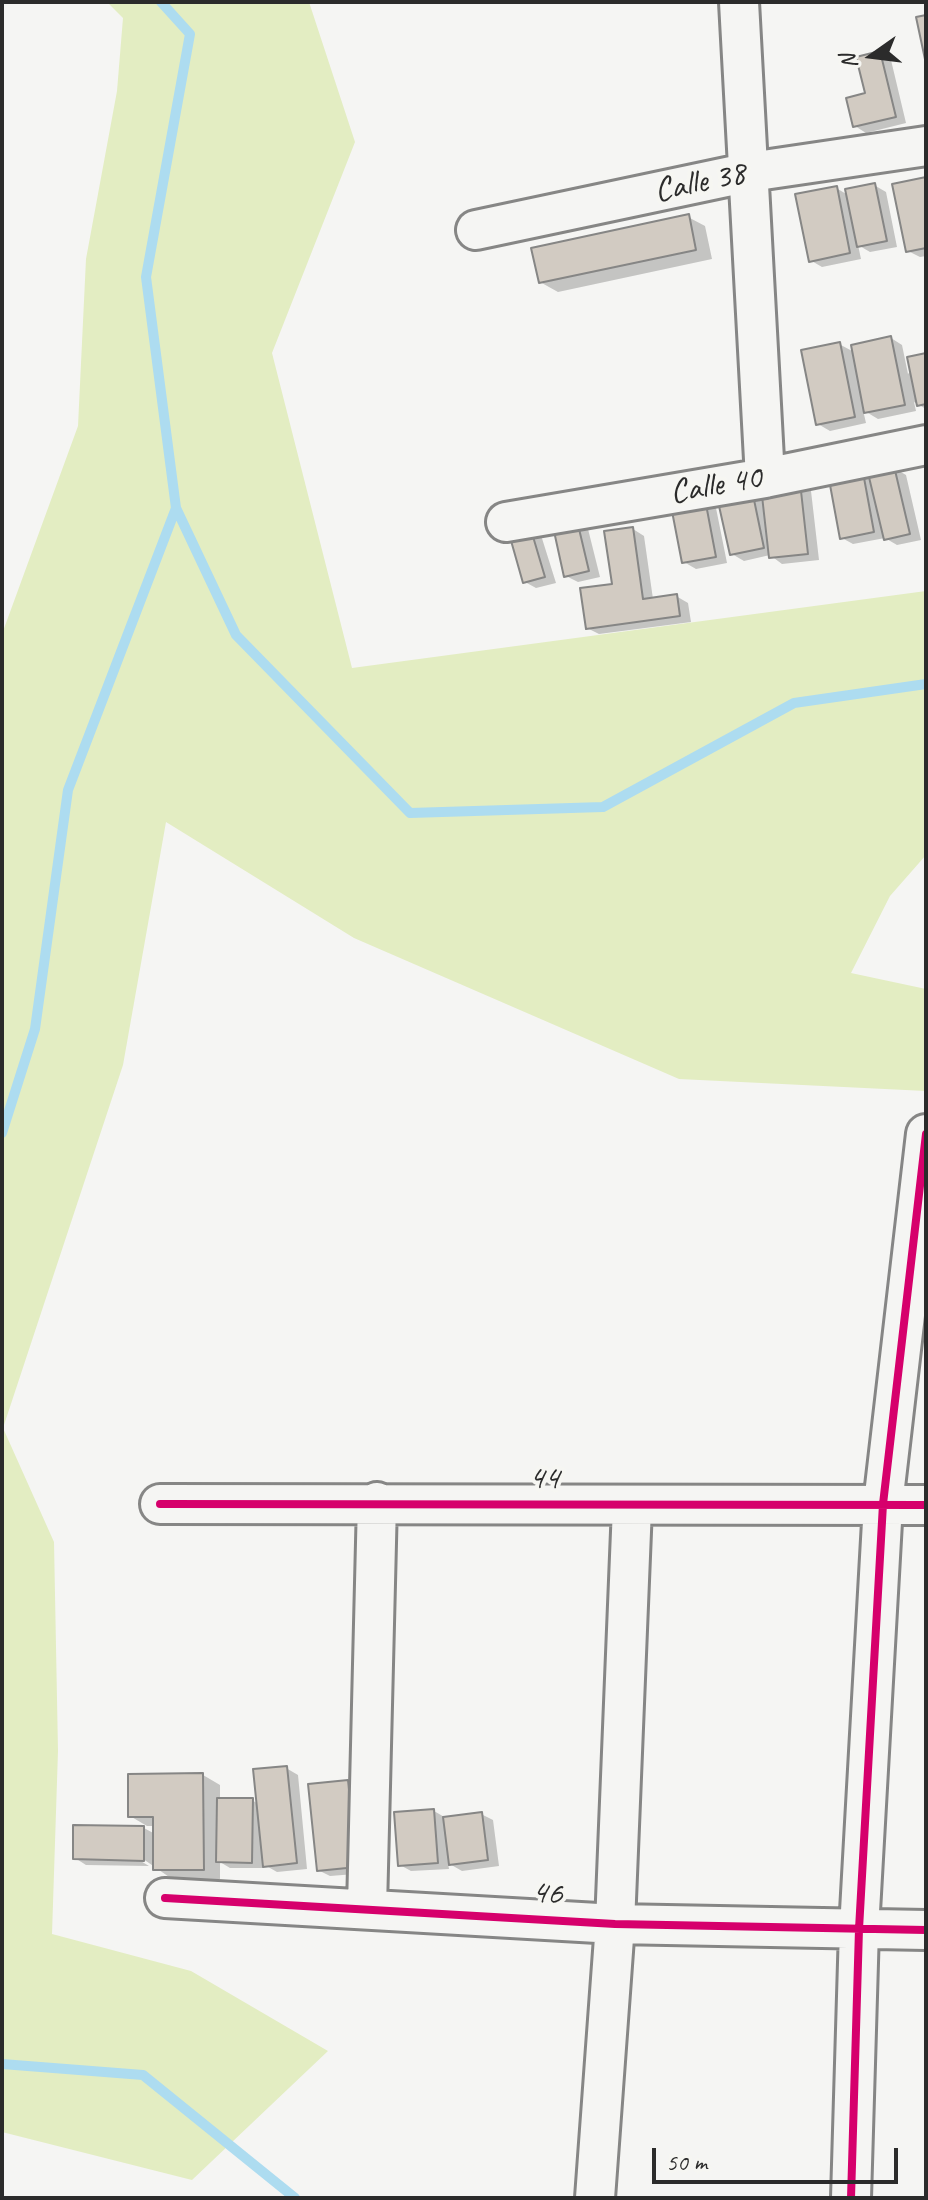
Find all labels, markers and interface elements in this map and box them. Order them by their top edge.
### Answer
north arrow [832,16,912,96]
text: N [833,52,864,72]
street label: Calle 38 [651,153,749,213]
street label: Calle 40 [667,458,765,514]
street label: 44 [528,1458,560,1500]
street label: 46 [530,1873,564,1915]
scale bar [656,2132,902,2182]
text: 50 m [666,2147,707,2177]

